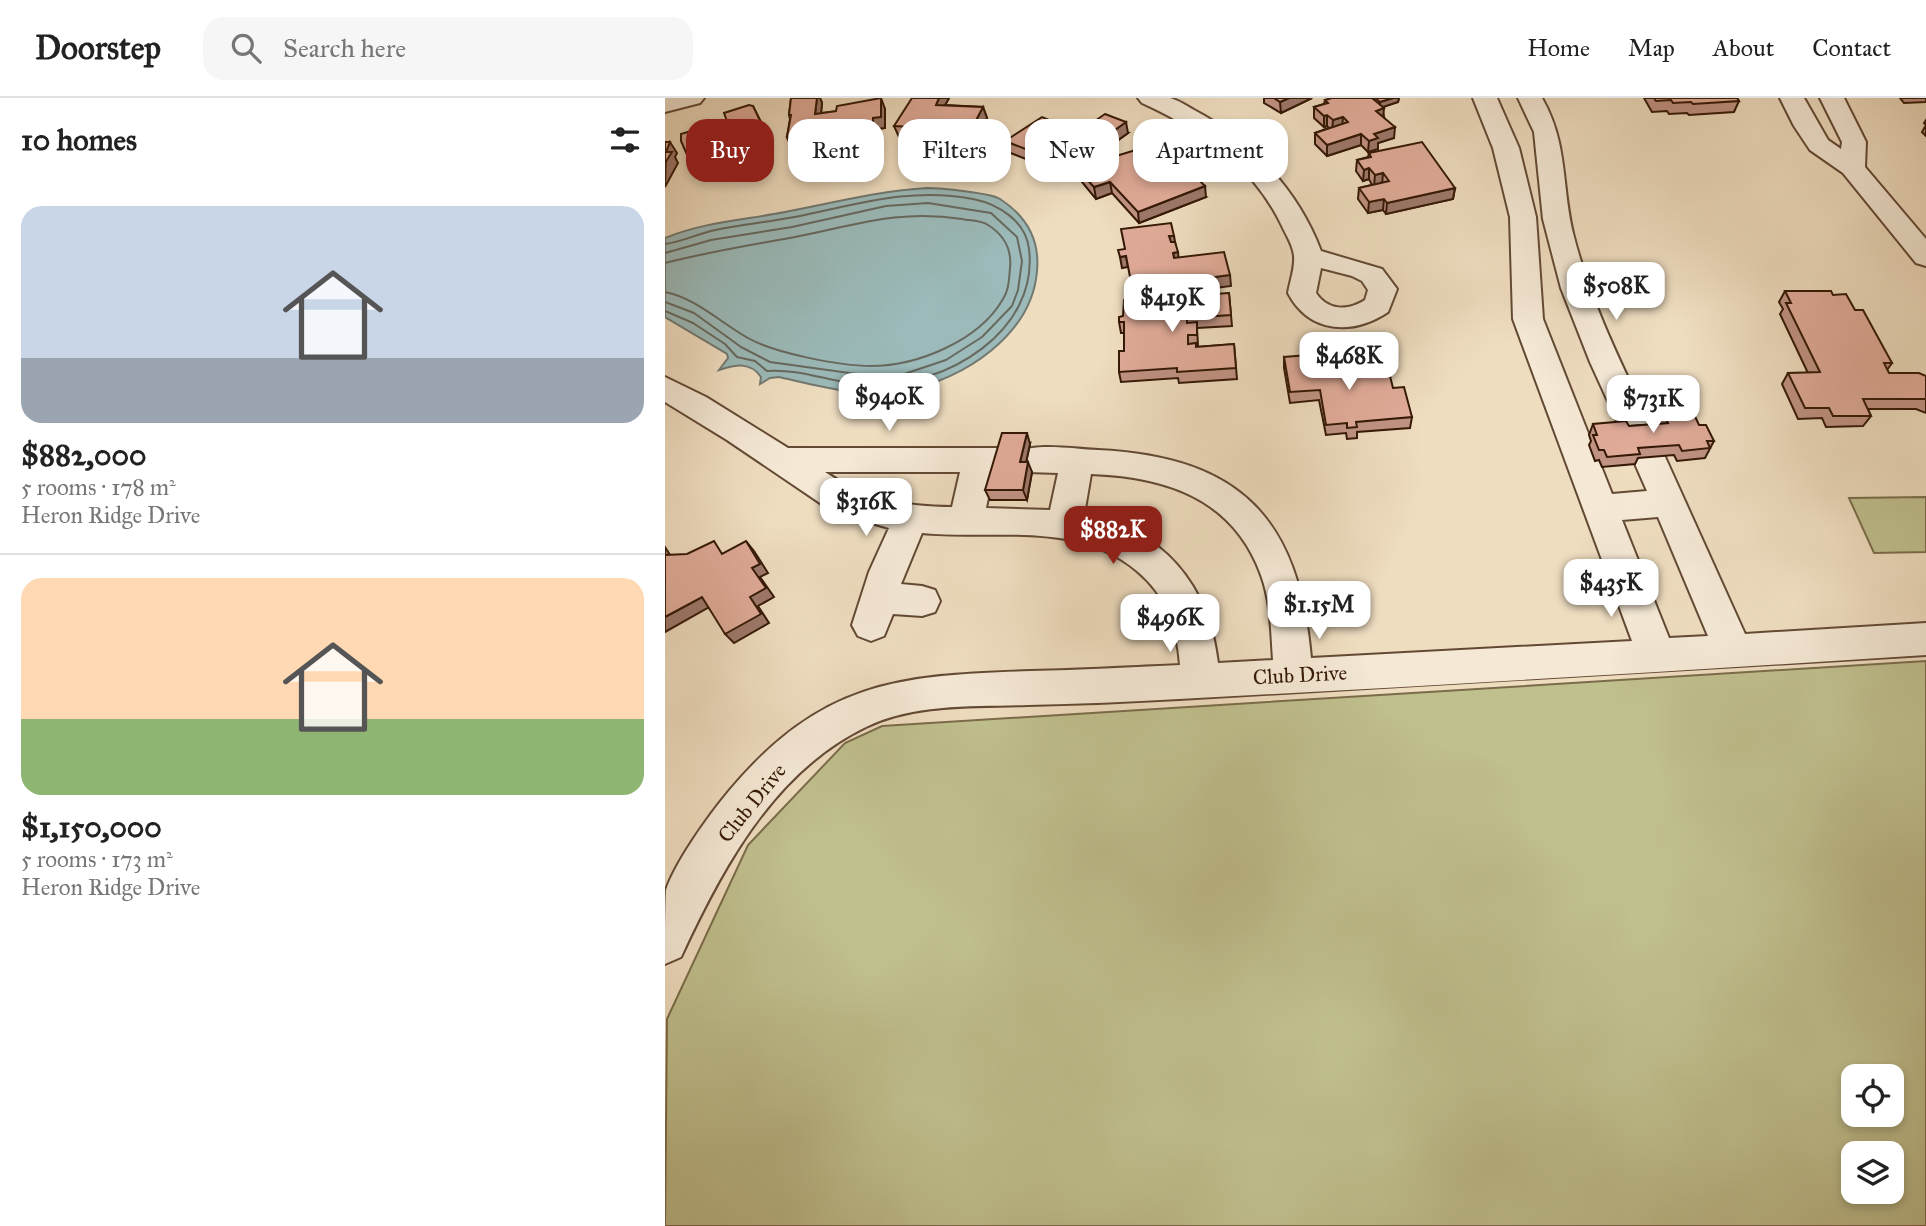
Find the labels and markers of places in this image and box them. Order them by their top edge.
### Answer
pin: $508K [1567,262,1665,322]
pin: $419K [1123,274,1221,334]
pin: $468K [1300,332,1398,392]
pin: $940K [840,374,938,433]
pin: $731K [1604,376,1702,435]
pin: $316K [817,478,915,538]
pin: $882K [1064,506,1162,566]
pin: $435K [1562,560,1660,619]
pin: $1.15M [1262,582,1376,641]
pin: $496K [1121,594,1219,654]

